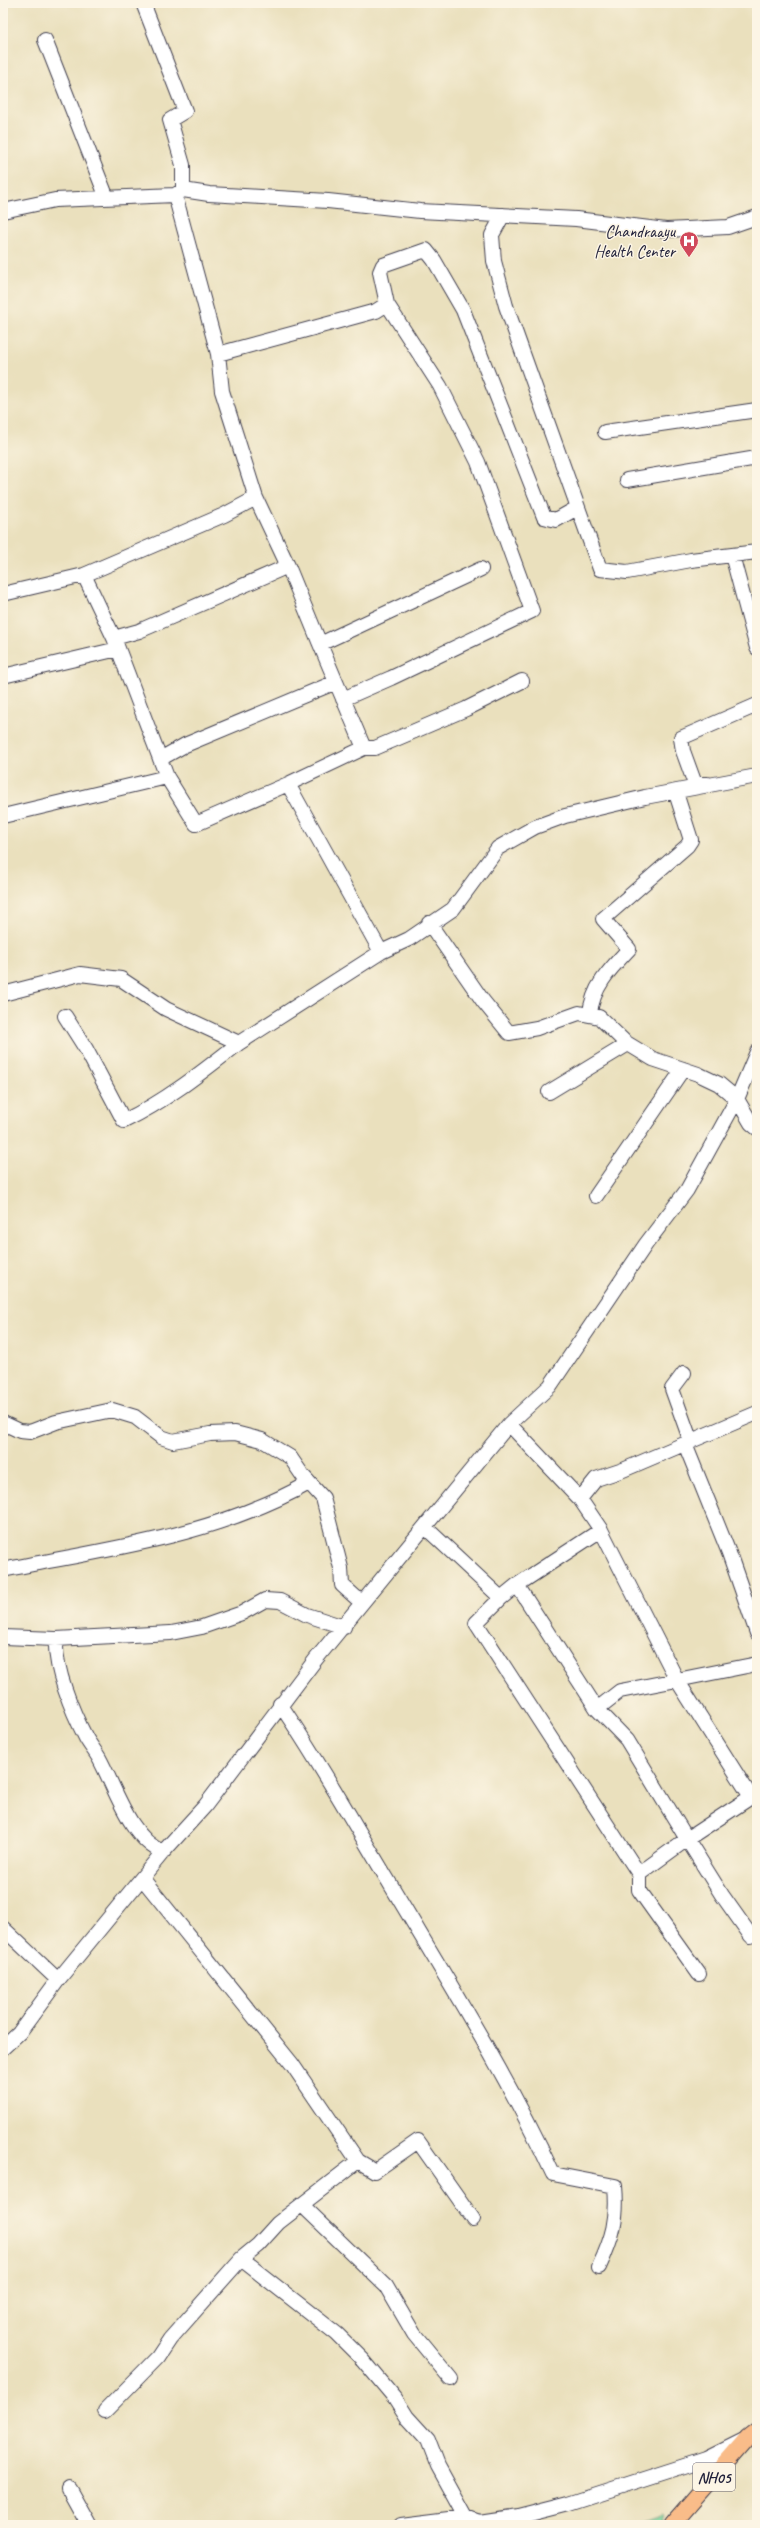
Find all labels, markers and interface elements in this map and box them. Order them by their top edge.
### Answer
place label: Chandraayu Health Center [594,221,677,262]
hospital icon: Chandraayu Health Center [678,230,700,258]
road number: NH05 [693,2463,735,2491]

